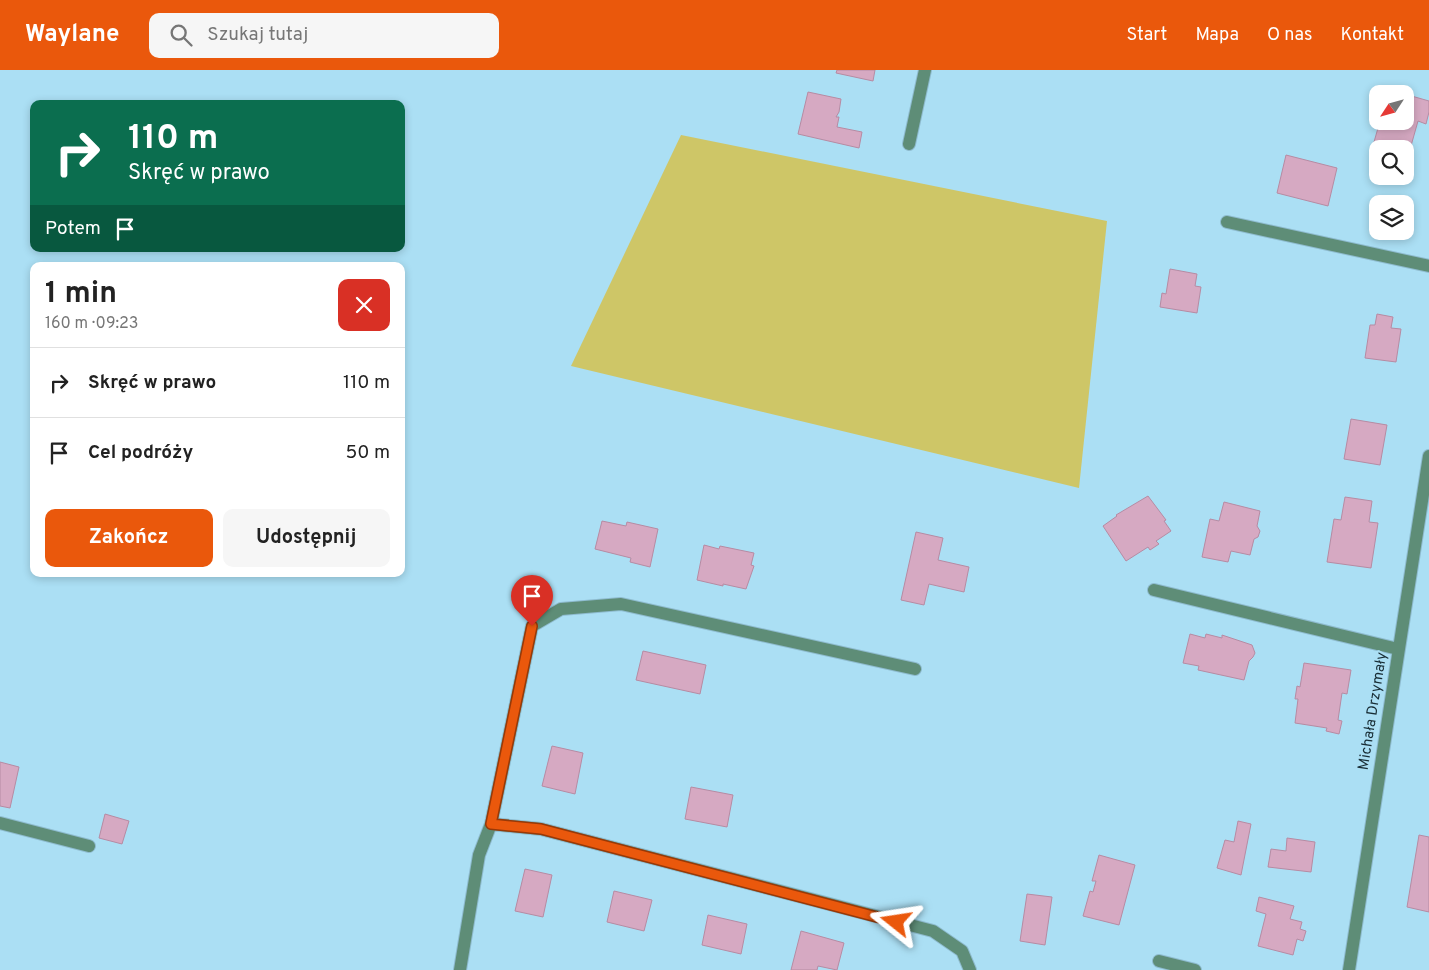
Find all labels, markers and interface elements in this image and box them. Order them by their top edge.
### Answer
search box [149,13,499,58]
text: Waylane [25,20,119,50]
icon: search [167,21,195,49]
text: Szukaj tutaj [207,23,308,47]
text: Start [1126,24,1167,47]
text: Mapa [1195,24,1239,47]
text: O nas [1267,24,1312,47]
text: Kontakt [1340,24,1404,47]
north arrow [1369,85,1414,130]
map controls [1369,85,1414,240]
text: 110 m [128,117,218,161]
icon: right [45,120,110,185]
button: search [1369,140,1414,185]
text: Skręć w prawo [128,160,270,187]
button: layers [1369,195,1414,240]
icon: arrive [111,215,139,243]
text: Potem [45,217,101,241]
text: 1 min [45,276,117,313]
button: close [338,279,390,331]
text: 160 m · 09:23 [45,314,138,334]
icon: right [45,369,73,397]
text: Skręć w prawo [88,371,216,395]
text: 110 m [343,371,390,395]
icon: arrive [45,439,73,467]
text: Cel podróży [88,441,193,465]
text: 50 m [345,441,390,465]
button: Zakończ [45,509,213,567]
button: Udostępnij [223,509,390,567]
pin [511,575,553,626]
icon: arrive [518,582,546,610]
street label: Michała Drzymały [1355,651,1392,772]
position arrow [869,895,921,947]

